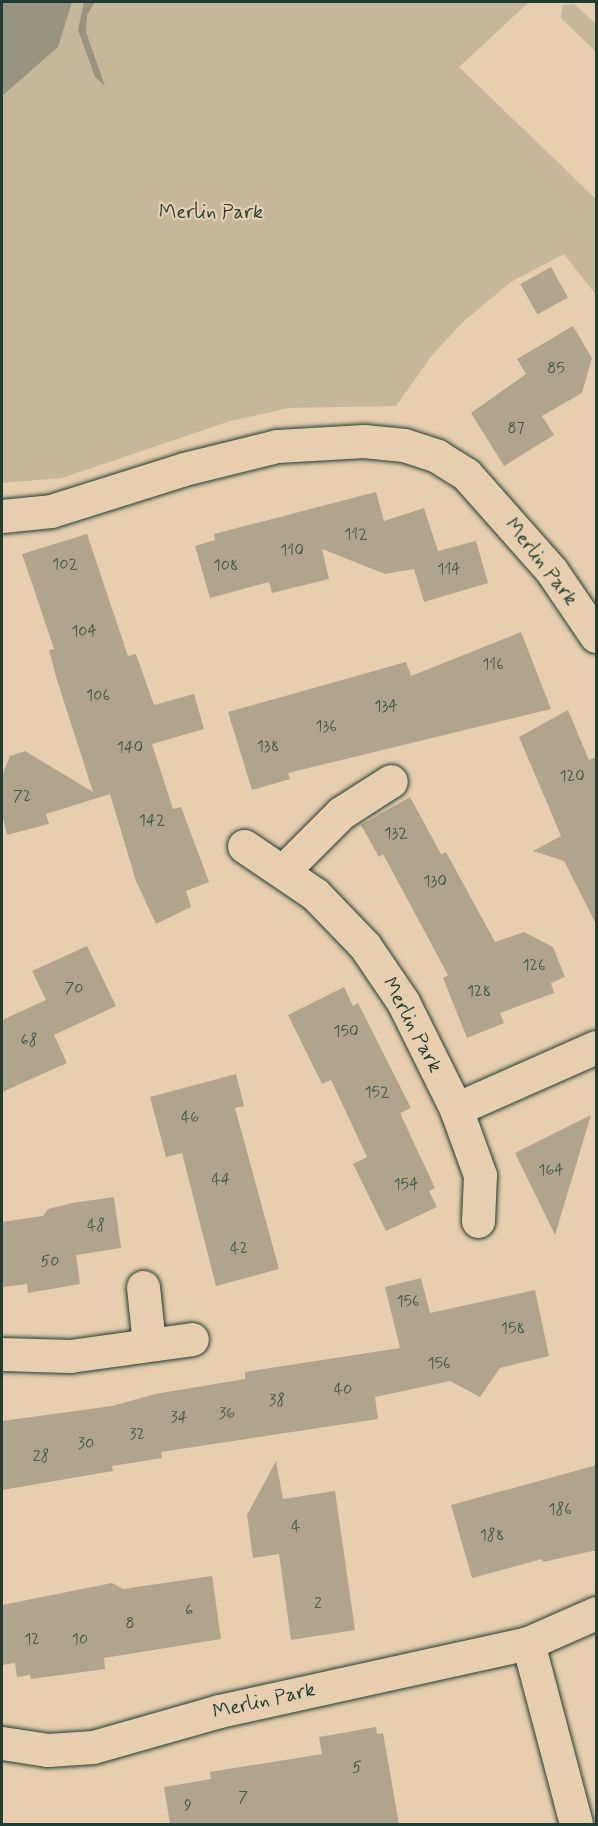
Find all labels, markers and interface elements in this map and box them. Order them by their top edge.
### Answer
park label: Merlin Park [160,200,262,224]
house number: 85 [547,359,565,379]
house number: 87 [507,419,525,439]
street label: Merlin Park [500,514,582,610]
house number: 112 [344,525,368,545]
house number: 110 [280,541,304,561]
house number: 102 [52,555,78,575]
house number: 108 [214,556,238,576]
house number: 114 [437,560,461,580]
house number: 104 [71,622,97,642]
house number: 116 [482,655,504,675]
house number: 106 [86,686,110,706]
house number: 134 [374,697,398,717]
house number: 136 [315,717,337,737]
house number: 138 [257,737,279,757]
house number: 140 [117,738,143,758]
house number: 120 [559,767,585,787]
house number: 72 [13,787,31,807]
house number: 142 [139,811,165,831]
house number: 132 [384,824,408,844]
house number: 130 [423,872,447,892]
house number: 126 [522,956,546,976]
street label: Merlin Park [377,974,447,1076]
house number: 70 [65,979,83,999]
house number: 128 [467,982,491,1002]
house number: 150 [333,1022,359,1042]
house number: 68 [21,1031,37,1051]
house number: 152 [364,1083,390,1103]
house number: 46 [181,1108,199,1128]
house number: 164 [538,1161,564,1181]
house number: 44 [211,1170,231,1190]
house number: 154 [393,1175,419,1195]
house number: 48 [87,1216,105,1236]
house number: 42 [230,1239,248,1259]
house number: 50 [41,1252,59,1272]
house number: 156 [396,1292,420,1312]
house number: 158 [501,1319,525,1339]
house number: 156 [427,1354,451,1374]
house number: 40 [334,1380,352,1400]
house number: 38 [269,1391,285,1411]
house number: 36 [219,1404,235,1424]
house number: 34 [171,1408,187,1428]
house number: 32 [129,1425,145,1445]
house number: 30 [78,1434,94,1454]
house number: 28 [33,1447,49,1467]
house number: 186 [548,1500,572,1520]
house number: 4 [291,1517,301,1537]
house number: 188 [480,1526,504,1546]
house number: 2 [314,1594,322,1614]
house number: 6 [185,1601,193,1621]
house number: 8 [125,1614,135,1634]
house number: 12 [24,1630,40,1650]
house number: 10 [72,1630,88,1650]
street label: Merlin Park [211,1678,317,1724]
house number: 5 [352,1758,362,1778]
house number: 7 [238,1788,248,1808]
house number: 9 [184,1796,192,1816]

